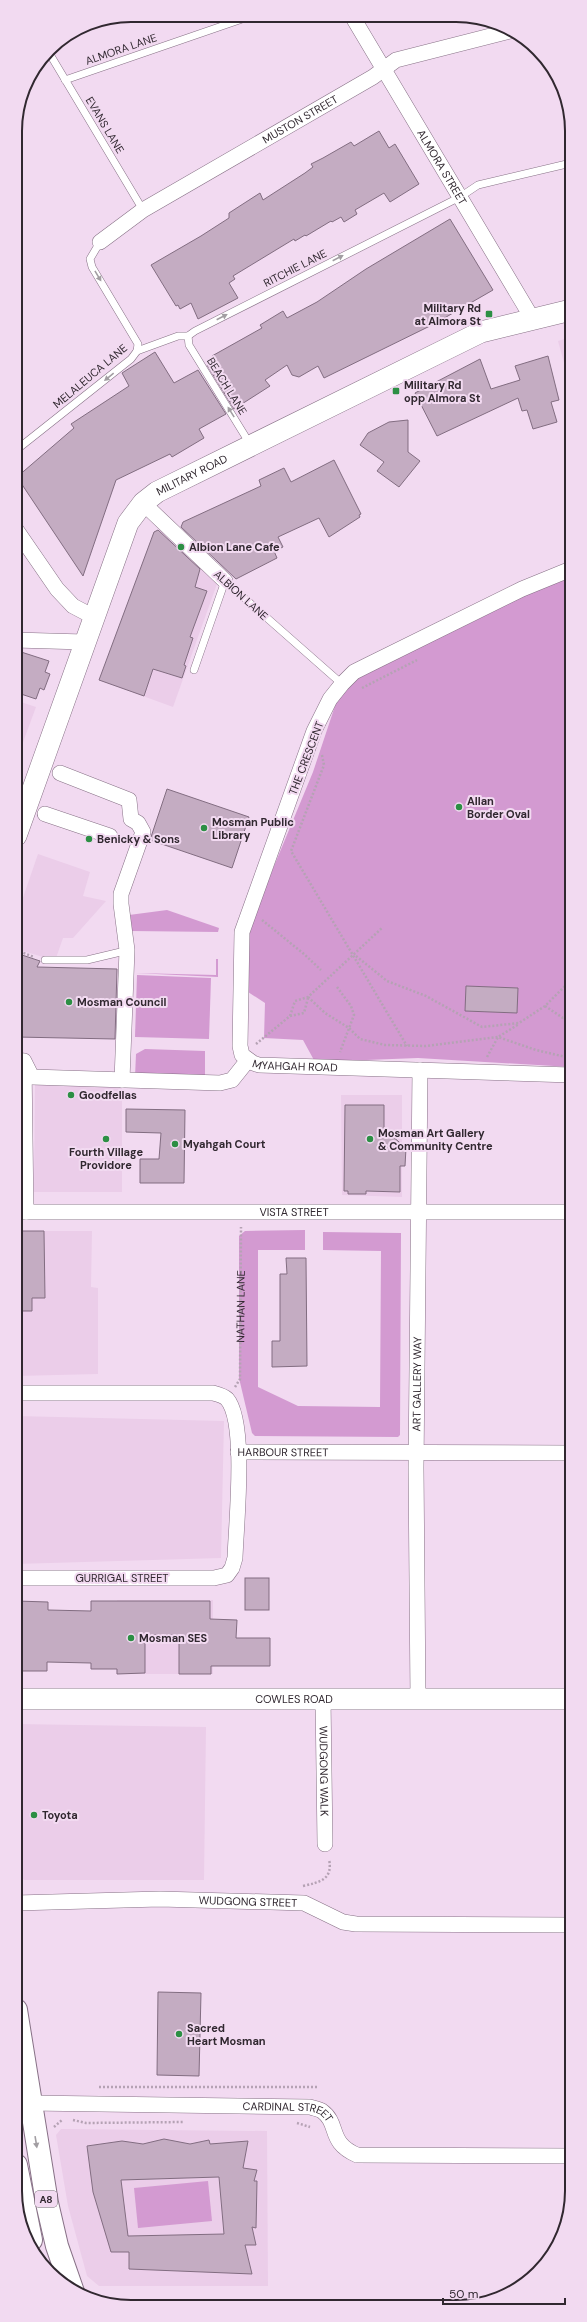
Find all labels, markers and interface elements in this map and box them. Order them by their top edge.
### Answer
street label: ALMORA LANE [83,30,159,68]
street label: MUSTON STREET [260,92,340,147]
street label: EVANS LANE [83,94,127,156]
street label: ALMORA STREET [414,127,470,207]
street label: RITCHIE LANE [261,246,329,290]
one-way arrow [333,255,344,261]
one-way arrow [94,270,101,282]
place label: Military Rd at Almora St [415,301,481,328]
marker: Military Rd at Almora St [484,309,494,319]
one-way arrow [217,314,228,320]
street label: MELALEUCA LANE [50,341,130,411]
street label: BEACH LANE [204,355,250,417]
one-way arrow [103,373,114,381]
place label: Military Rd opp Almora St [404,378,481,405]
marker: Military Rd opp Almora St [391,386,401,396]
one-way arrow [227,407,235,417]
street label: MILITARY ROAD [154,451,230,498]
place label: Albion Lane Cafe [189,540,280,554]
marker: Albion Lane Cafe [176,542,186,552]
street label: ALBION LANE [211,567,271,623]
street label: THE CRESCENT [286,719,326,797]
place label: Allan Border Oval [467,794,530,821]
marker: Allan Border Oval [454,802,464,812]
place label: Mosman Public Library [212,815,294,842]
marker: Mosman Public Library [199,823,209,833]
place label: Benicky & Sons [97,832,180,846]
marker: Benicky & Sons [84,834,94,844]
place label: Mosman Council [77,995,167,1009]
marker: Mosman Council [64,997,74,1007]
street label: MYAHGAH ROAD [251,1056,338,1075]
place label: Goodfellas [79,1088,137,1102]
marker: Goodfellas [66,1090,76,1100]
place label: Mosman Art Gallery & Community Centre [378,1126,493,1153]
marker: Fourth Village Providore [101,1134,111,1144]
marker: Mosman Art Gallery & Community Centre [365,1134,375,1144]
place label: Myahgah Court [183,1137,266,1151]
marker: Myahgah Court [170,1139,180,1149]
place label: Fourth Village Providore [69,1145,143,1172]
street label: VISTA STREET [259,1205,329,1219]
street label: NATHAN LANE [233,1270,248,1343]
street label: ART GALLERY WAY [409,1336,424,1431]
street label: HARBOUR STREET [238,1445,328,1459]
street label: GURRIGAL STREET [75,1571,169,1585]
place label: Mosman SES [139,1631,208,1645]
marker: Mosman SES [126,1633,136,1643]
street label: COWLES ROAD [255,1692,333,1706]
street label: WUDGONG WALK [316,1726,332,1817]
place label: Toyota [42,1808,78,1822]
marker: Toyota [29,1810,39,1820]
street label: WUDGONG STREET [198,1893,297,1910]
place label: Sacred Heart Mosman [187,2021,266,2048]
marker: Sacred Heart Mosman [174,2029,184,2039]
street label: CARDINAL STREET [242,2099,336,2124]
one-way arrow [33,2136,39,2148]
road number: A8 [35,2191,57,2207]
scale bar [443,2280,565,2306]
text: 50 m [449,2286,478,2302]

